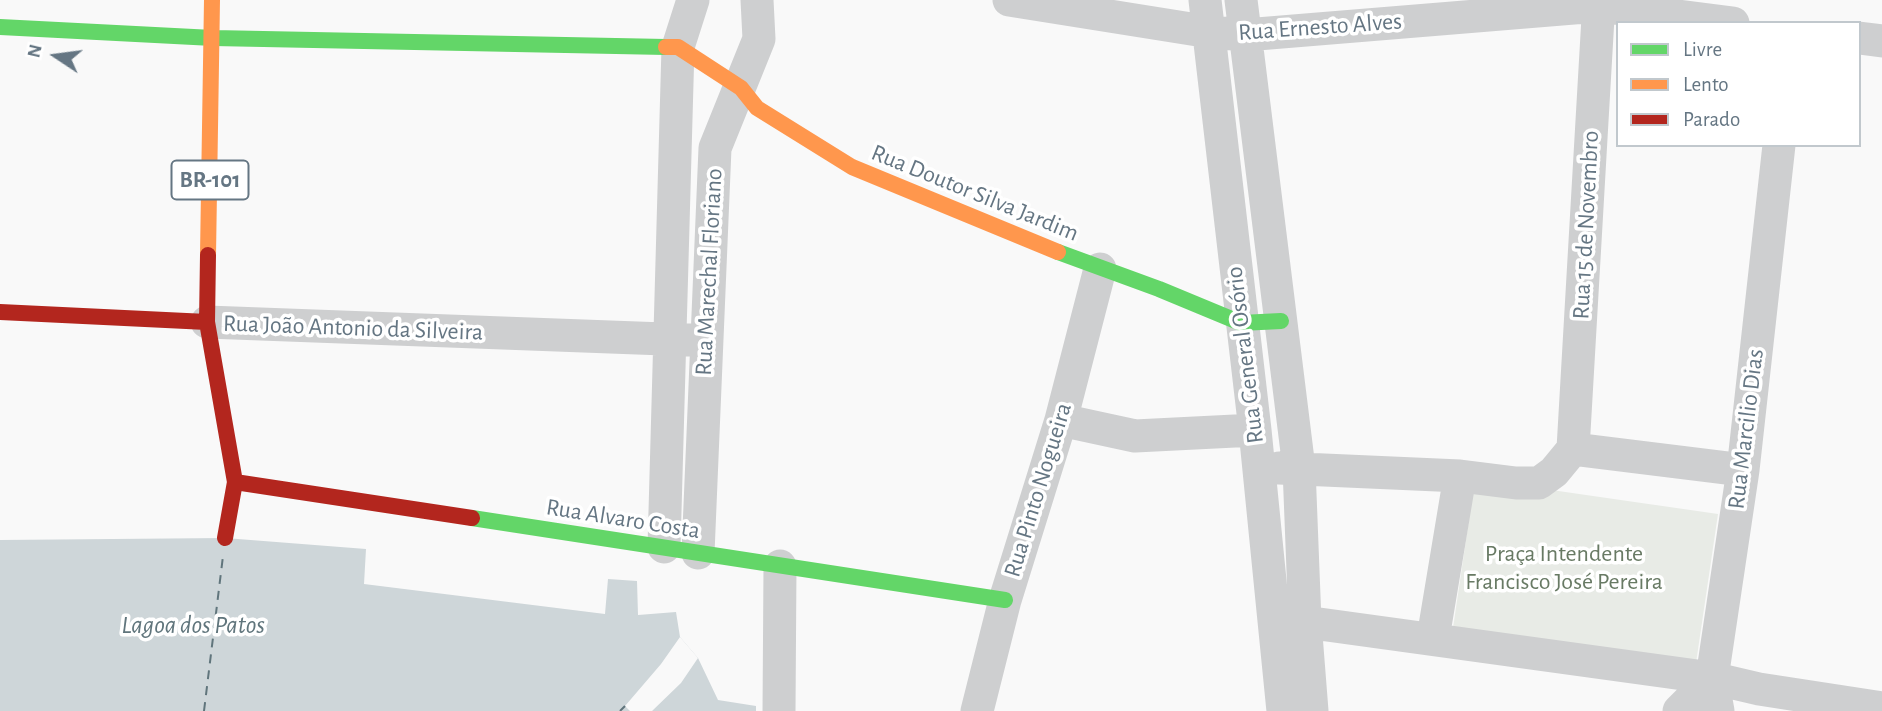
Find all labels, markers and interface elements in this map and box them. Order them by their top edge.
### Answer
street label: Rua Ernesto Alves [1237,7,1403,47]
north arrow [21,21,91,91]
legend [1616,21,1861,147]
text: Livre [1683,39,1722,60]
text: N [24,43,46,60]
text: Lento [1683,74,1729,95]
text: Parado [1683,109,1740,130]
street label: Rua 15 de Novembro [1567,130,1605,320]
street label: Rua Doutor Silva Jardim [867,138,1083,248]
road number: BR-101 [172,160,248,200]
street label: Rua Marechal Floriano [689,168,729,376]
street label: Rua General Osório [1220,265,1270,445]
street label: Rua João Antonio da Silveira [222,309,484,347]
street label: Rua Marcilio Dias [1722,347,1770,511]
street label: Rua Pinto Nogueira [998,399,1078,581]
street label: Rua Alvaro Costa [544,493,702,545]
park label: Praça Intendente Francisco José Pereira [1465,540,1663,596]
water label: Lagoa dos Patos [121,609,265,641]

